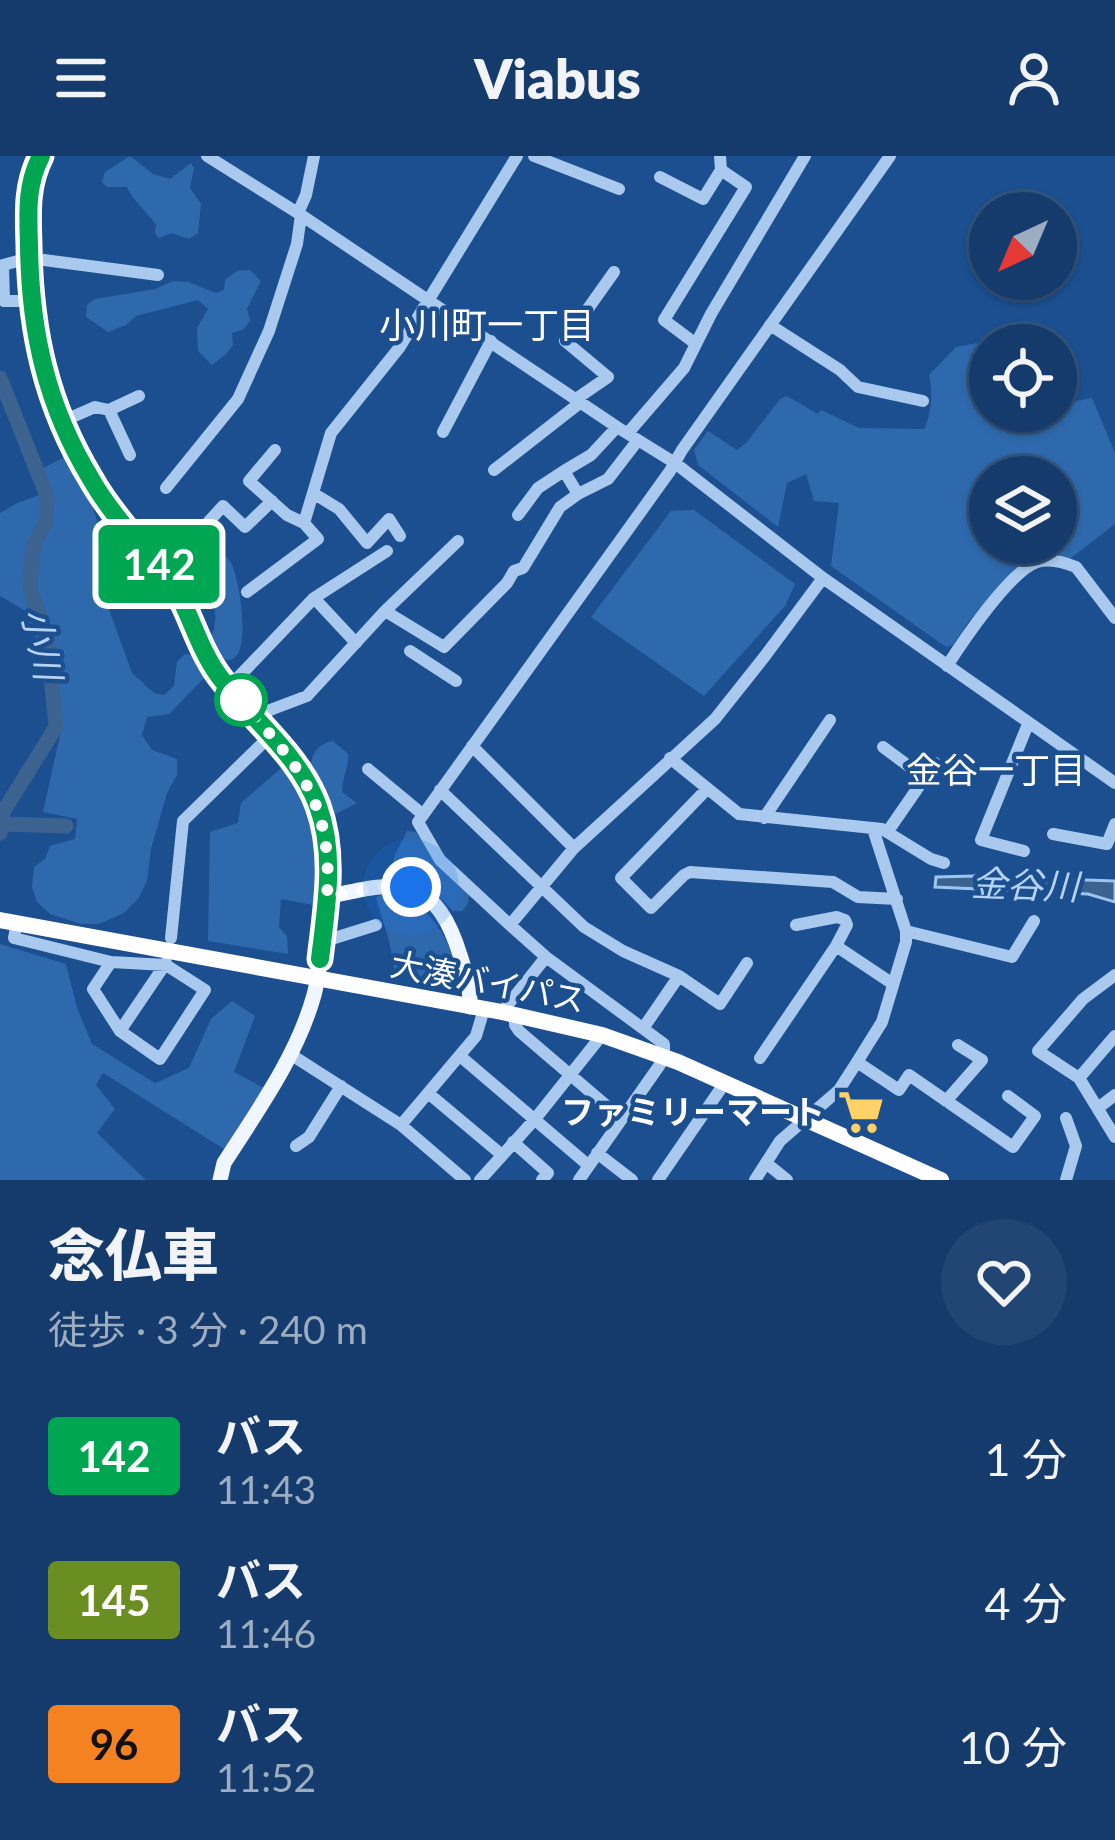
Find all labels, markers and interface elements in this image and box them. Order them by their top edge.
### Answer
icon: menu [48,45,114,111]
icon: person [1001,45,1067,111]
text: Viabus [474,46,641,111]
north arrow [969,192,1077,300]
map controls [969,192,1077,564]
district label: 小川町一丁目 [379,302,595,346]
button: locate [969,324,1077,432]
button: layers [969,456,1077,564]
line badge: 142 [90,525,228,603]
text: 142 [122,539,196,589]
water label: 小川 [14,604,73,687]
unlabelled marker [216,675,266,725]
district label: 金谷一丁目 [906,747,1086,791]
your location [381,857,441,917]
water label: 金谷川 [970,860,1084,908]
street label: 大湊バイパス [388,943,589,1019]
supermarket icon: ファミリーマート [836,1087,886,1137]
place label: ファミリーマート [561,1091,825,1131]
button: heart [941,1219,1067,1345]
text: 念仏車 [48,1220,219,1288]
text: 徒歩 · 3 分 · 240 m [48,1306,368,1352]
text: バス [216,1409,306,1463]
text: 142 [77,1431,151,1481]
text: 1 分 [984,1432,1067,1486]
text: 11:43 [216,1466,316,1512]
text: バス [216,1553,306,1607]
text: 145 [77,1575,151,1625]
text: 4 分 [984,1576,1067,1630]
text: 11:46 [216,1610,316,1656]
text: バス [216,1697,306,1751]
text: 96 [90,1719,138,1769]
text: 10 分 [958,1720,1067,1774]
text: 11:52 [216,1754,316,1800]

